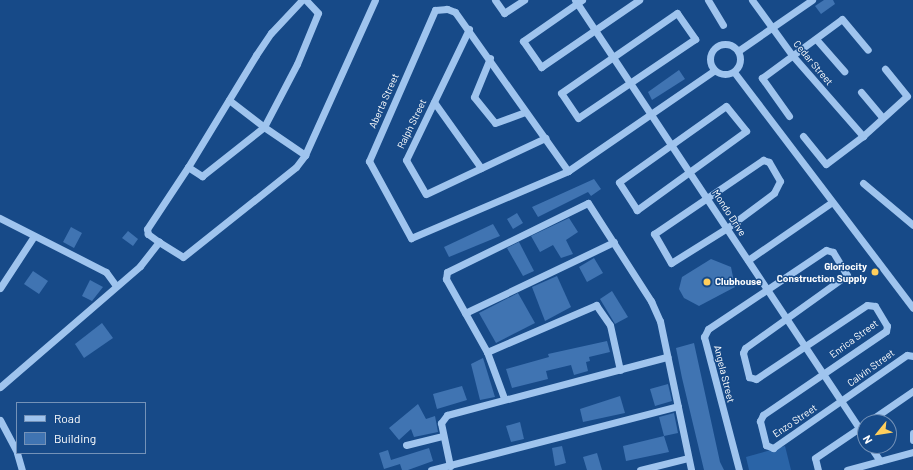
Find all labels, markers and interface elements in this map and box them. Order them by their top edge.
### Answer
street label: Cedar Street [791,38,835,88]
street label: Aberta Street [367,72,401,130]
street label: Ralph Street [395,97,429,151]
street label: Mondo Drive [710,187,748,239]
place label: Gloriocity Construction Supply [777,260,867,284]
marker: Gloriocity Construction Supply [870,267,880,277]
place label: Clubhouse [715,276,762,288]
marker: Clubhouse [702,277,712,287]
street label: Enrica Street [827,317,881,361]
street label: Angela Street [711,344,737,404]
street label: Calvin Street [845,347,897,389]
legend [16,402,146,454]
street label: Enzo Street [771,402,819,440]
text: Road [54,411,81,425]
north arrow [857,414,897,454]
text: Building [54,431,96,445]
text: N [860,433,875,446]

